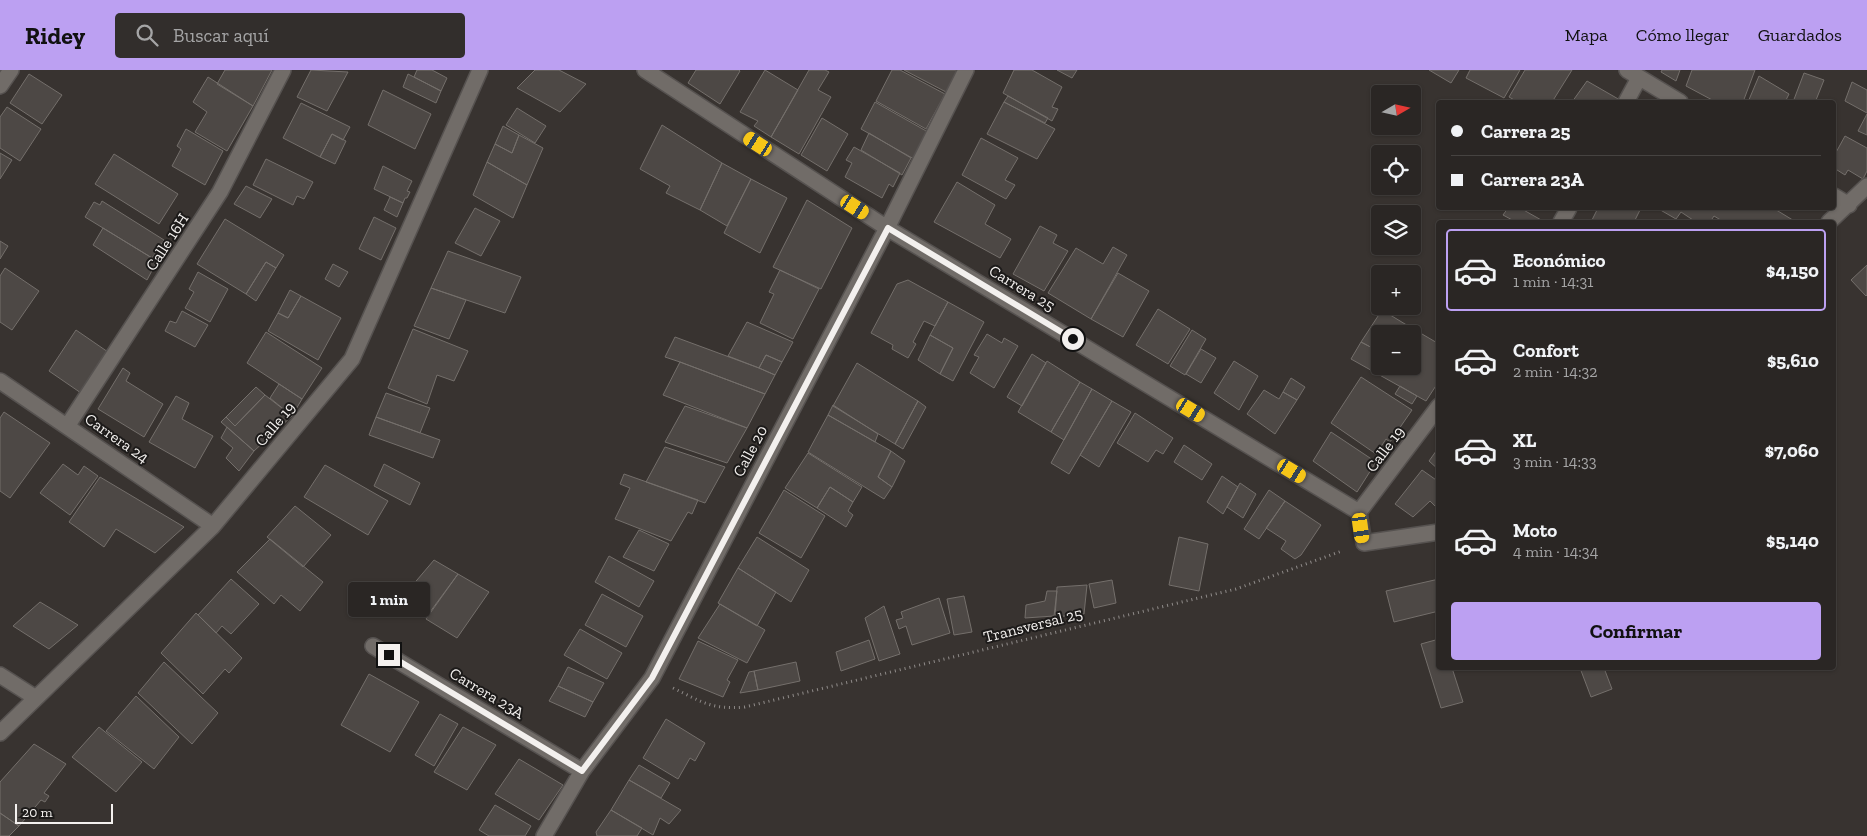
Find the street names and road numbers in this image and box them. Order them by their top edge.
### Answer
street label: Calle 16H [141,210,193,274]
street label: Carrera 25 [986,261,1058,315]
street label: Calle 19 [251,398,299,450]
street label: Carrera 24 [81,409,153,467]
street label: Calle 20 [729,422,771,480]
street label: Calle 19 [1362,422,1408,476]
street label: Transversal 25 [981,604,1085,646]
street label: Carrera 23A [446,663,528,723]

